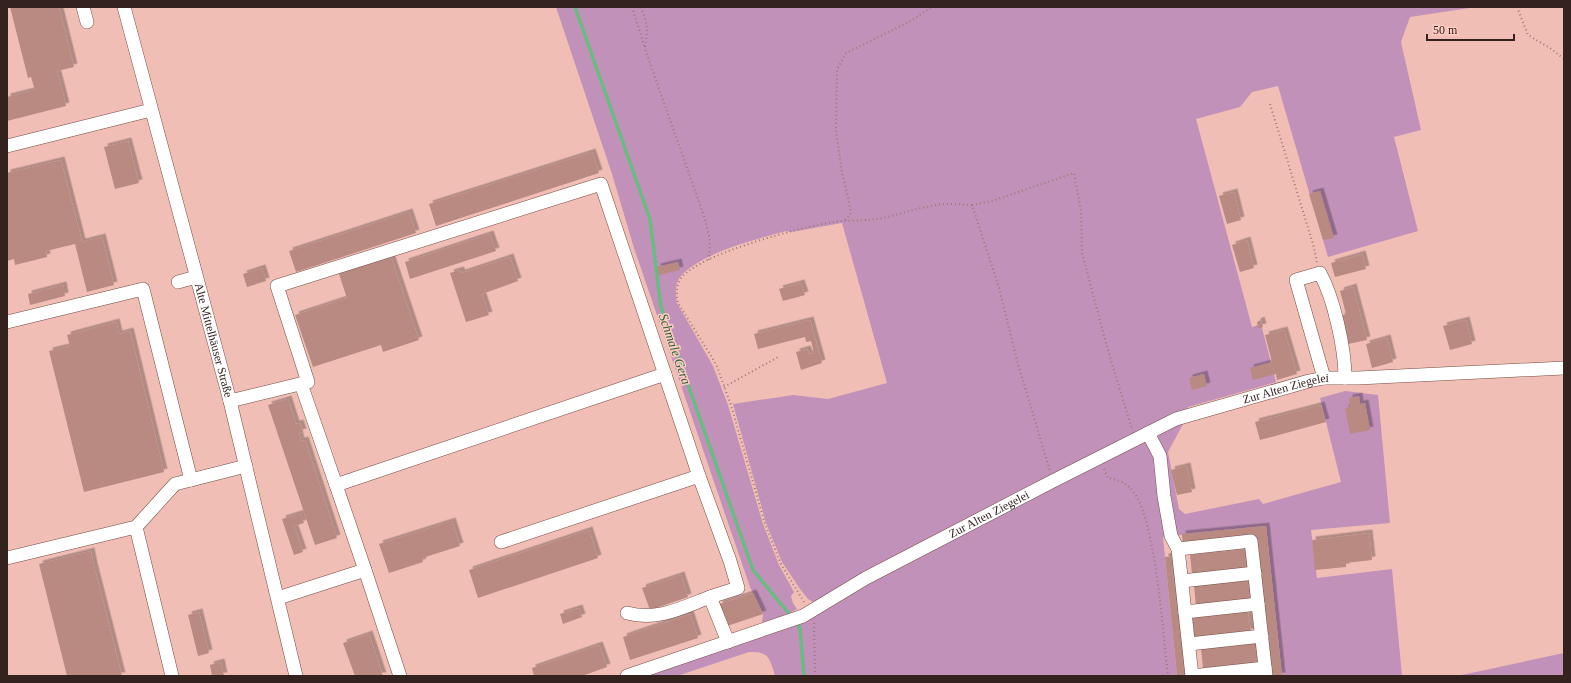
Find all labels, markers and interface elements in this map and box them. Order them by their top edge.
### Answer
scale bar [1427,16,1514,42]
text: 50 m [1433,23,1458,37]
street label: Alte Mittelhäuser Straße [192,281,236,399]
water label: Schmale Gera [656,312,694,387]
street label: Zur Alten Ziegelei [1241,371,1329,407]
street label: Zur Alten Ziegelei [946,487,1032,541]

